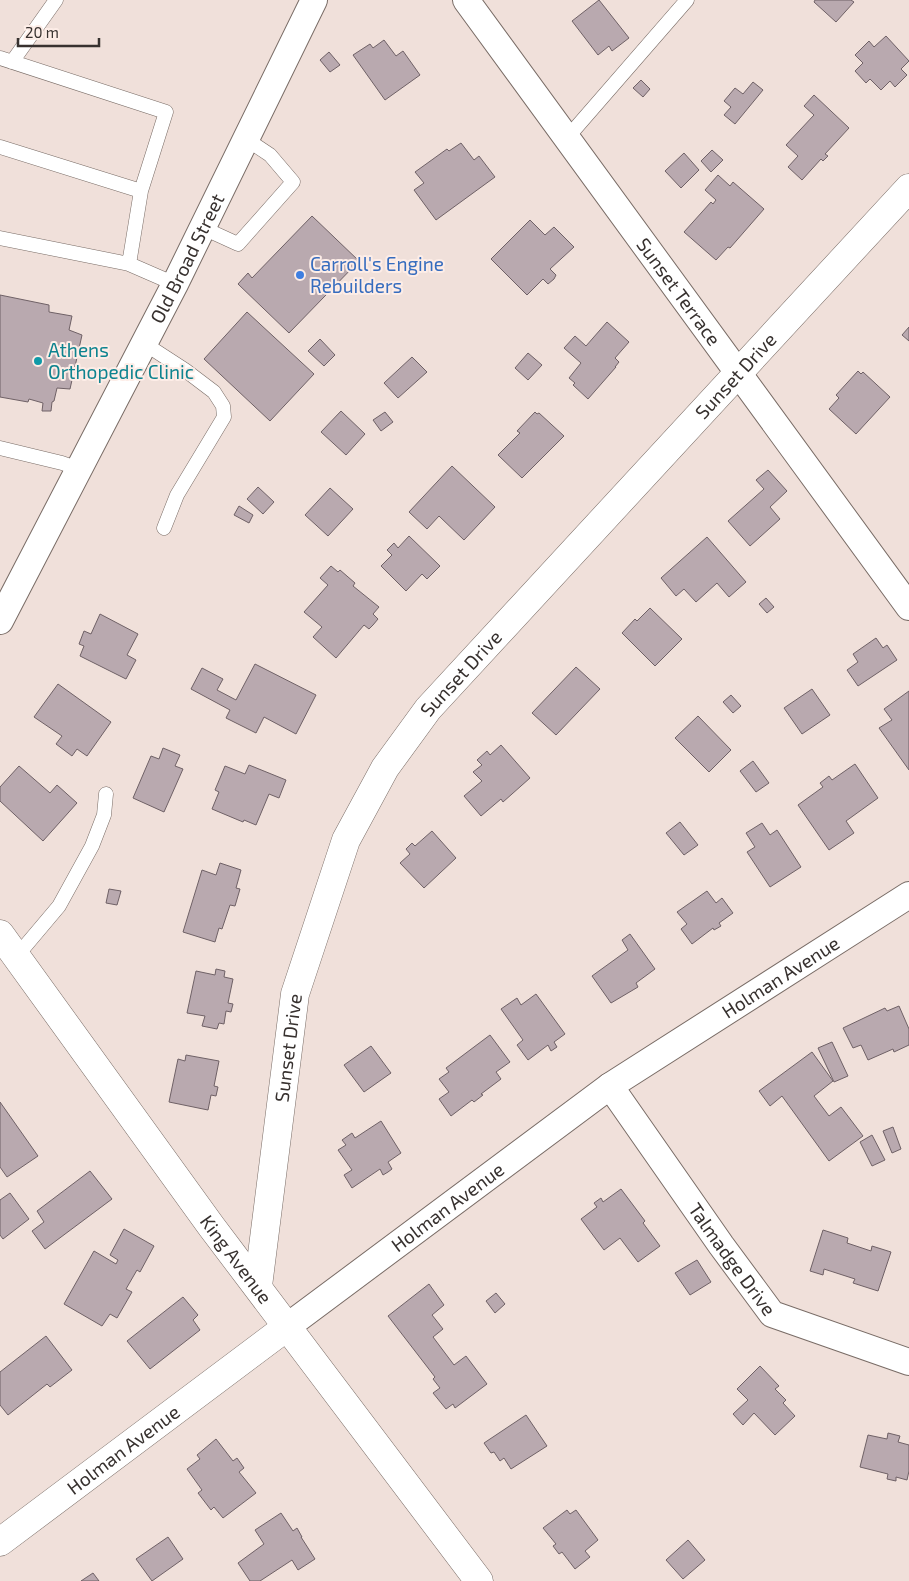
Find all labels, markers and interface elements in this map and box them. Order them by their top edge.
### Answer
scale bar [18,15,99,47]
text: 20 m [25,23,59,41]
street label: Old Broad Street [145,190,228,327]
street label: Sunset Terrace [632,233,726,350]
place label: Carroll's Engine Rebuilders [310,252,444,297]
marker: Carroll's Engine Rebuilders [294,269,306,281]
street label: Sunset Drive [690,328,781,423]
place label: Athens Orthopedic Clinic [48,338,194,383]
marker: Athens Orthopedic Clinic [32,355,44,367]
street label: Sunset Drive [415,625,506,720]
street label: Holman Avenue [717,931,843,1023]
street label: Sunset Drive [269,992,306,1103]
street label: Holman Avenue [386,1157,508,1256]
street label: Talmadge Drive [684,1198,781,1320]
street label: King Avenue [196,1210,277,1308]
street label: Holman Avenue [62,1400,184,1499]

